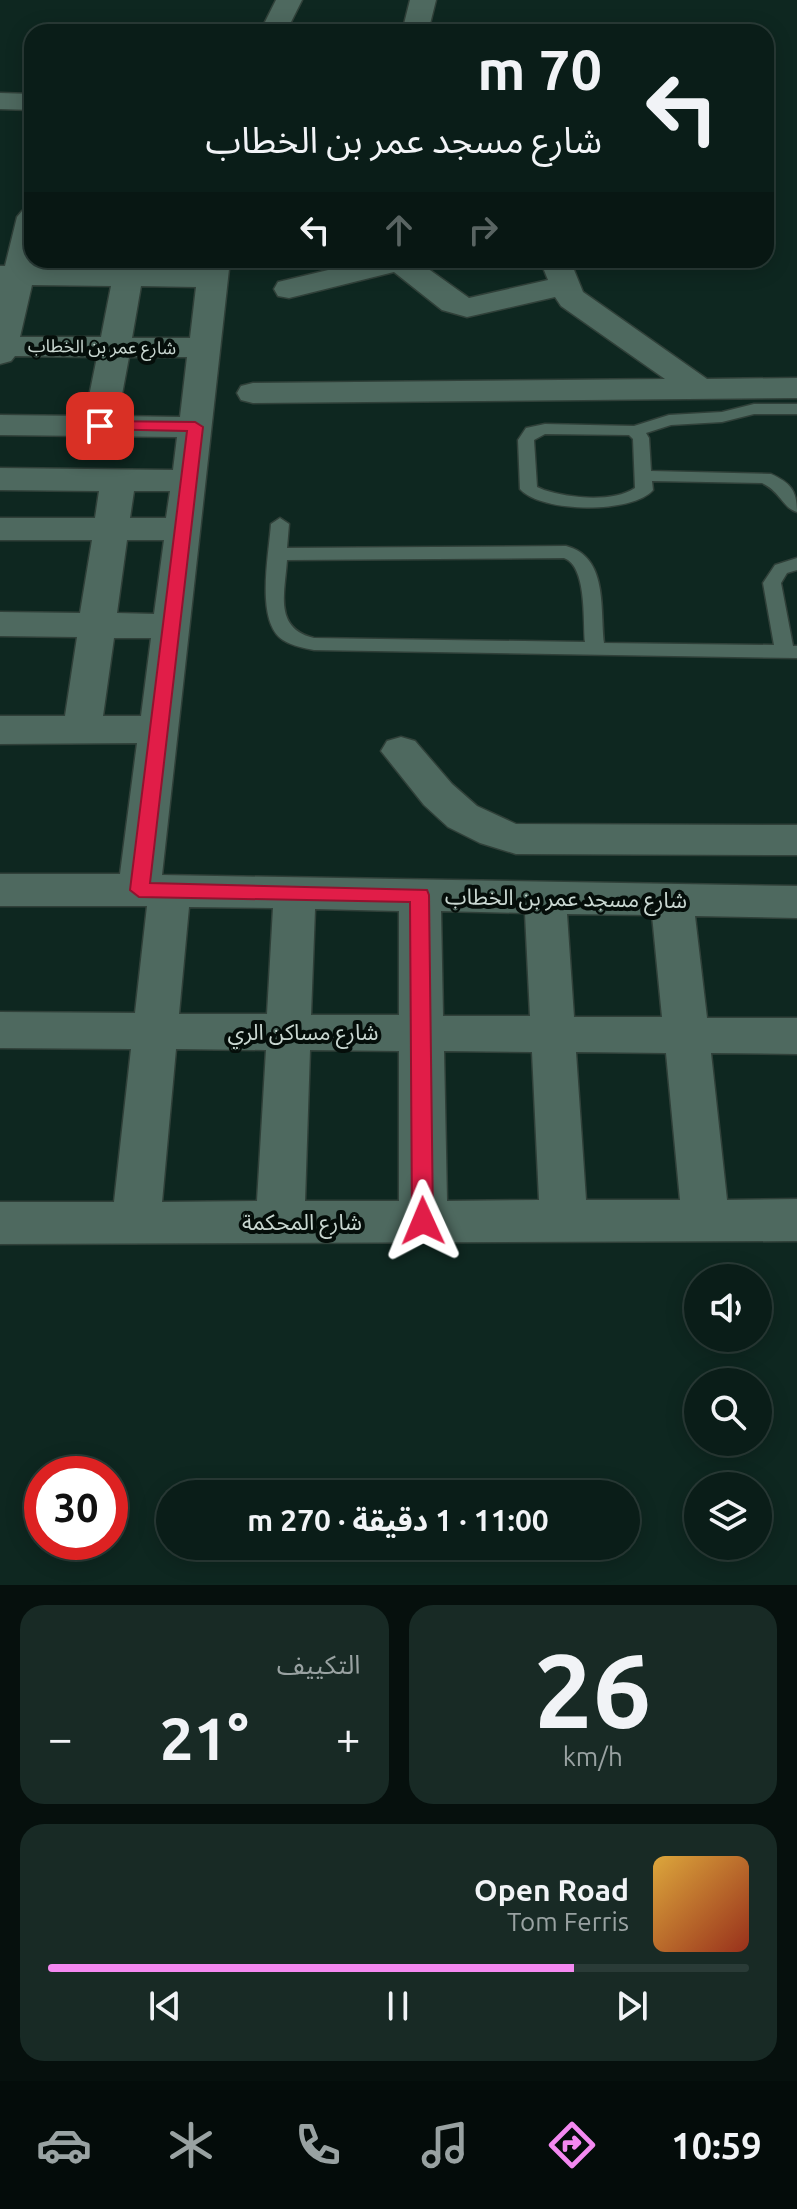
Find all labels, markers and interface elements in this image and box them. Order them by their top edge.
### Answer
text: 70 m [477,38,602,101]
icon: left [630,56,734,160]
text: شارع مسجد عمر بن الخطاب [205,119,602,160]
icon: left [293,208,337,252]
icon: ahead [377,208,421,252]
icon: right [461,208,505,252]
street label: شارع عمر بن الخطاب [28,335,176,362]
pin [66,392,134,460]
icon: arrive [78,404,122,448]
street label: شارع مسجد عمر بن الخطاب [445,883,687,917]
street label: شارع مساكن الري [227,1019,379,1049]
position arrow [381,1179,465,1263]
street label: شارع المحكمة [242,1209,362,1239]
map controls [684,1264,772,1560]
button: sound [684,1264,772,1352]
button: search [684,1368,772,1456]
speed limit sign: 30 [24,1456,128,1560]
button: layers [684,1472,772,1560]
text: 11:00 · 1 دقيقة · 270 m [247,1503,549,1537]
text: 26 [534,1631,651,1748]
text: التكييف [277,1650,361,1679]
text: 21° [160,1704,249,1771]
text: − [48,1713,73,1762]
text: + [336,1713,361,1762]
text: km/h [563,1742,623,1771]
text: Open Road [474,1873,629,1907]
text: Tom Ferris [507,1907,629,1936]
icon: previous [143,1984,187,2028]
icon: pause [376,1984,420,2028]
icon: next [610,1984,654,2028]
icon: car [36,2117,92,2173]
icon: climate [163,2117,219,2173]
icon: phone [290,2117,346,2173]
icon: music [417,2117,473,2173]
icon: directions [544,2117,600,2173]
text: 10:59 [671,2125,761,2166]

